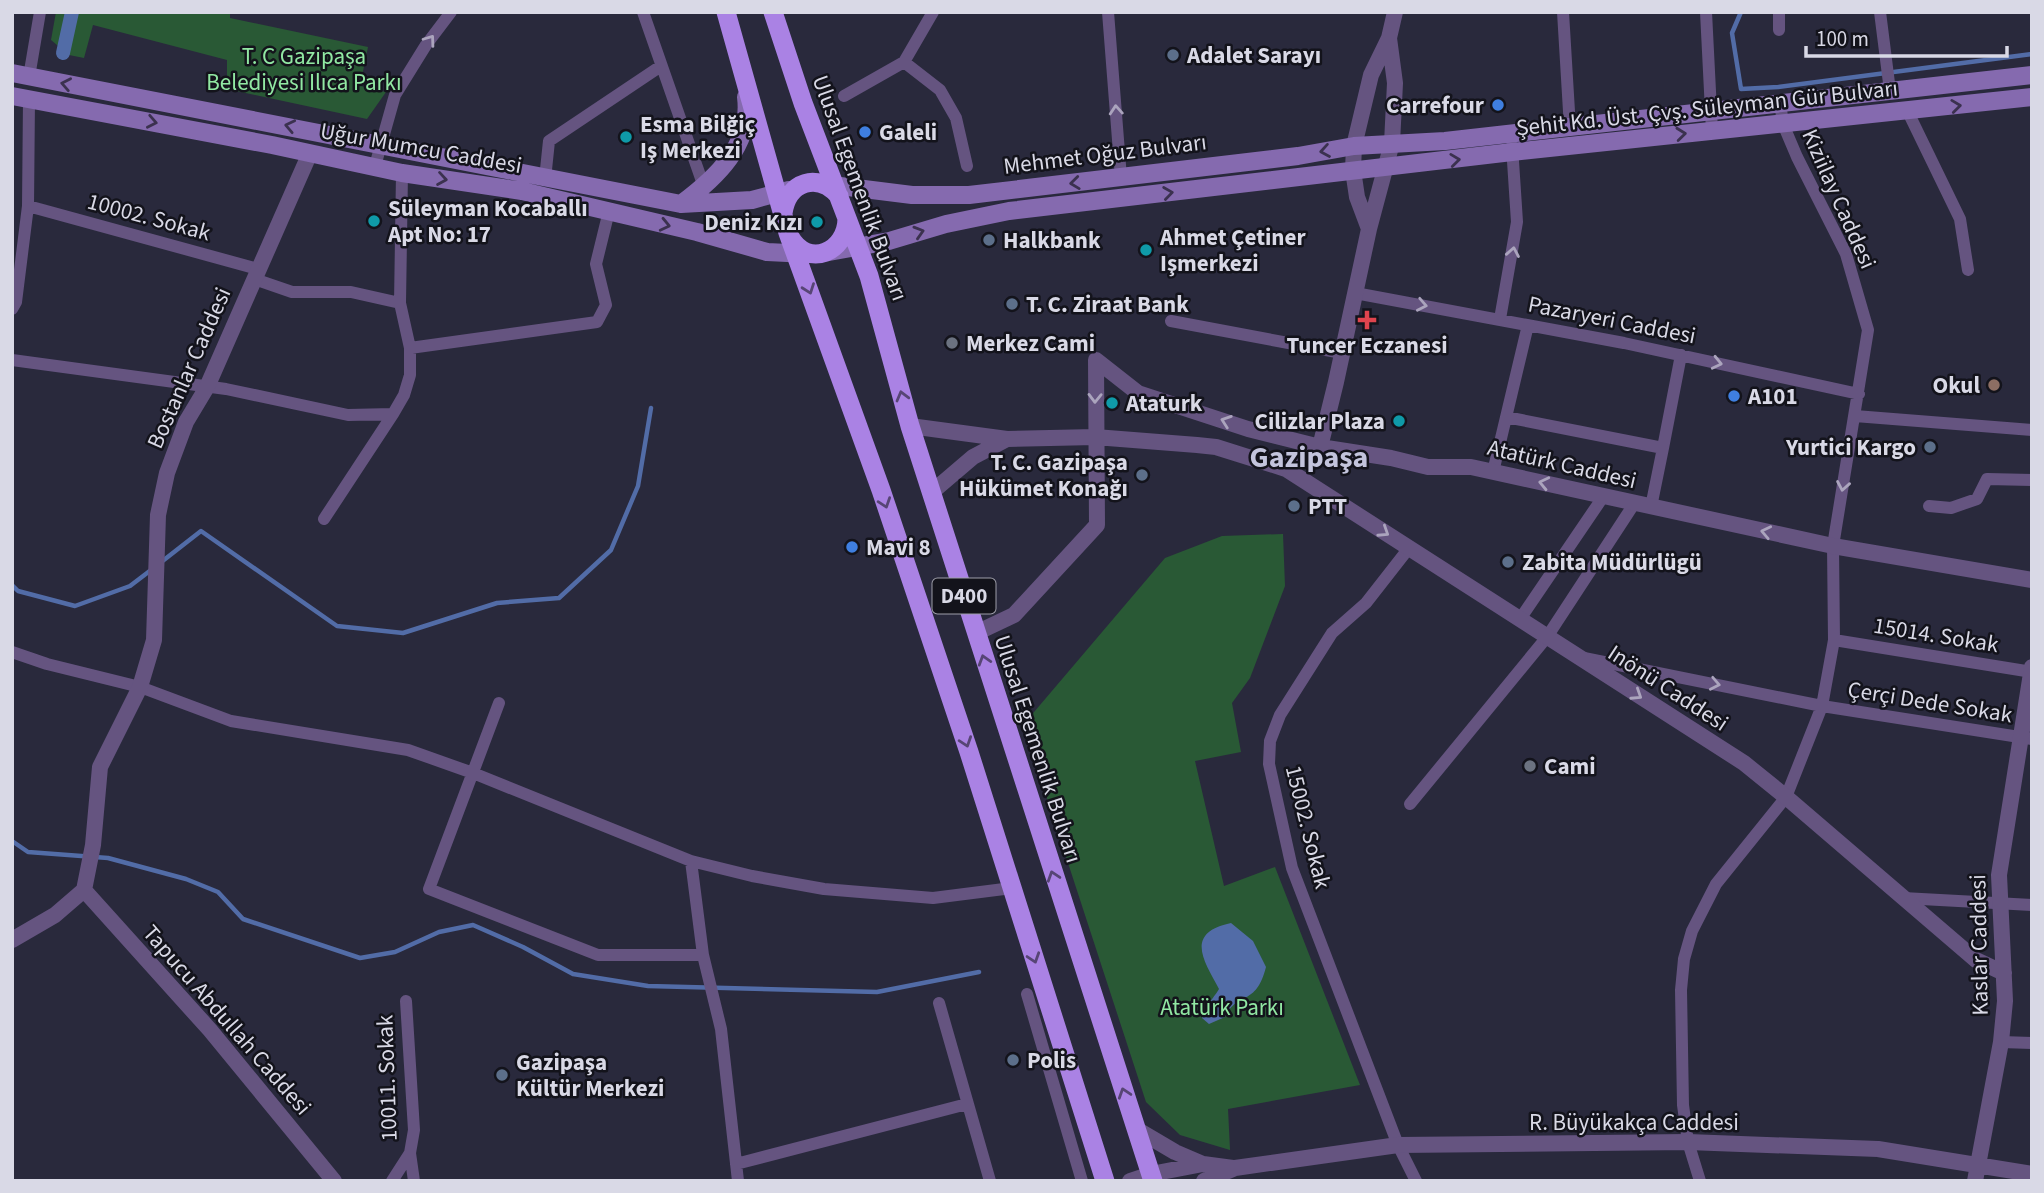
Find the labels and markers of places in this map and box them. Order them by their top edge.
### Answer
place label: Adalet Sarayı [1186,39,1321,72]
marker: Adalet Sarayı [1165,47,1181,63]
place label: Carrefour [1386,89,1485,122]
marker: Carrefour [1490,97,1506,113]
place label: Esma Bilğiç Iş Merkezi [640,108,756,167]
place label: Galeli [879,116,937,149]
marker: Galeli [857,124,873,140]
marker: Esma Bilğiç Iş Merkezi [618,129,634,145]
place label: Süleyman Kocaballı Apt No: 17 [387,192,588,251]
place label: Deniz Kızı [704,206,803,239]
marker: Süleyman Kocaballı Apt No: 17 [366,213,382,229]
marker: Deniz Kızı [809,214,825,230]
place label: Ahmet Çetiner Işmerkezi [1159,221,1306,280]
place label: Halkbank [1003,224,1101,257]
marker: Halkbank [981,232,997,248]
marker: Ahmet Çetiner Işmerkezi [1138,242,1154,258]
place label: T. C. Ziraat Bank [1026,288,1189,321]
marker: T. C. Ziraat Bank [1004,296,1020,312]
marker: Tuncer Eczanesi [1359,312,1375,328]
place label: Merkez Cami [966,327,1095,360]
place label: Tuncer Eczanesi [1287,329,1447,362]
marker: Merkez Cami [944,335,960,351]
place label: Okul [1932,369,1980,402]
marker: Okul [1986,377,2002,393]
place label: A101 [1747,380,1798,413]
place label: Ataturk [1125,387,1203,420]
marker: A101 [1726,388,1742,404]
marker: Ataturk [1104,395,1120,411]
place label: Cilizlar Plaza [1255,405,1385,438]
marker: Cilizlar Plaza [1391,413,1407,429]
place label: Yurtici Kargo [1785,431,1916,464]
marker: Yurtici Kargo [1922,439,1938,455]
place label: T. C. Gazipaşa Hükümet Konağı [959,446,1128,505]
marker: T. C. Gazipaşa Hükümet Konağı [1134,467,1150,483]
place label: PTT [1308,490,1347,523]
marker: PTT [1286,498,1302,514]
place label: Mavi 8 [866,531,931,564]
marker: Mavi 8 [844,539,860,555]
place label: Zabita Müdürlügü [1522,546,1702,579]
marker: Zabita Müdürlügü [1500,554,1516,570]
place label: Cami [1544,750,1596,783]
marker: Cami [1522,758,1538,774]
place label: Polis [1027,1044,1076,1077]
place label: Gazipaşa Kültür Merkezi [516,1046,664,1105]
marker: Polis [1005,1052,1021,1068]
marker: Gazipaşa Kültür Merkezi [494,1067,510,1083]

